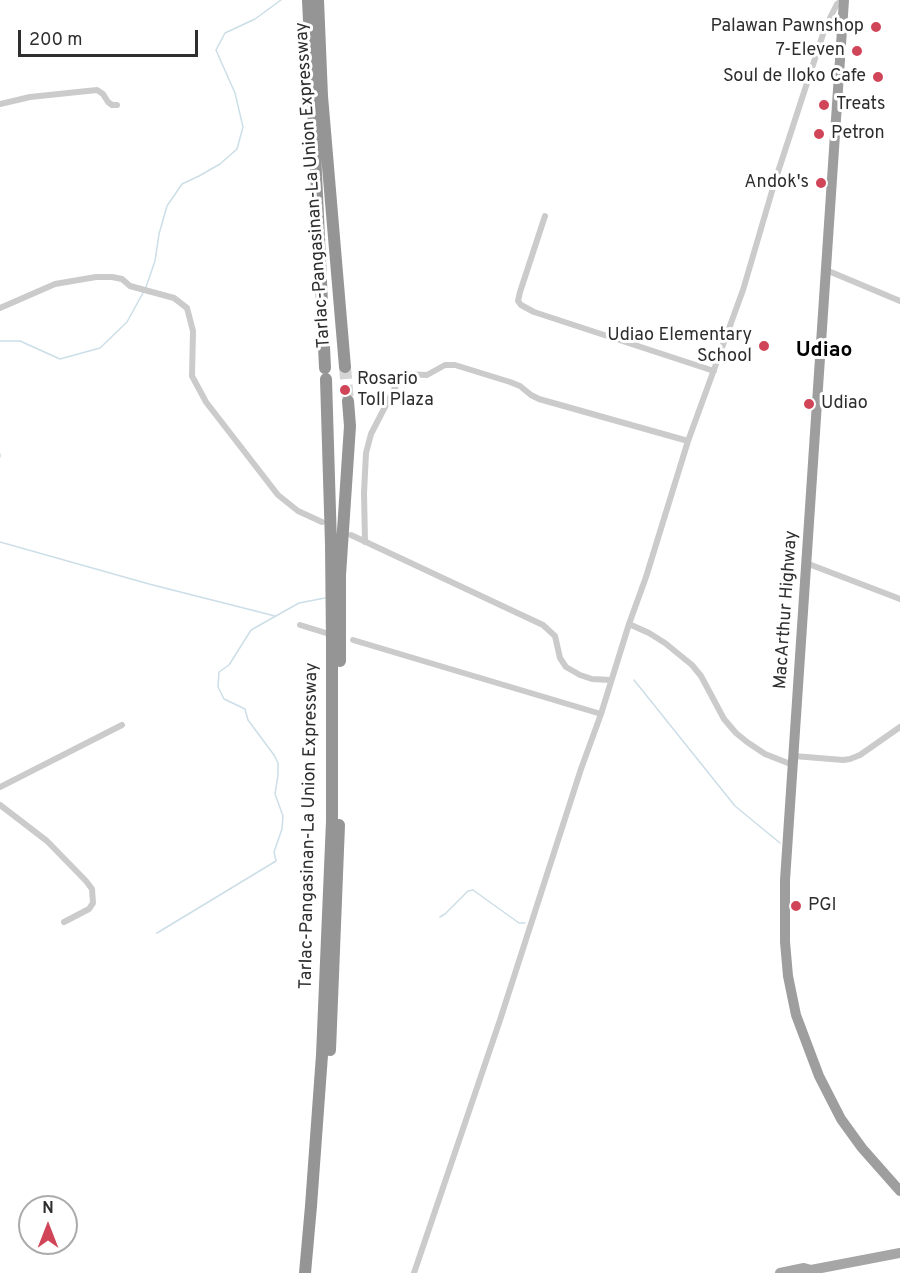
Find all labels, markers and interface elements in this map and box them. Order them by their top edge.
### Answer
place label: Palawan Pawnshop [711,16,864,38]
scale bar [21,18,201,56]
marker: Palawan Pawnshop [869,20,883,34]
street label: Tarlac-Pangasinan-La Union Expressway [292,21,336,349]
text: 200 m [29,29,82,52]
place label: 7-Eleven [776,40,845,62]
marker: 7-Eleven [850,44,864,58]
place label: Soul de Iloko Cafe [723,66,866,88]
marker: Soul de Iloko Cafe [871,70,885,84]
place label: Treats [836,94,885,116]
marker: Treats [817,98,831,112]
place label: Petron [831,123,885,145]
marker: Petron [812,127,826,141]
place label: Andok's [744,172,809,194]
marker: Andok's [814,176,828,190]
place label: Udiao Elementary School [607,325,752,368]
marker: Udiao Elementary School [757,339,771,353]
district label: Udiao [796,339,852,365]
place label: Rosario Toll Plaza [357,369,434,412]
marker: Rosario Toll Plaza [338,383,352,397]
place label: Udiao [821,393,868,415]
marker: Udiao [802,397,816,411]
street label: MacArthur Highway [771,530,803,690]
street label: Tarlac-Pangasinan-La Union Expressway [296,662,324,990]
place label: PGI [808,895,837,917]
marker: PGI [789,899,803,913]
north arrow [18,1195,78,1255]
text: N [42,1199,54,1219]

